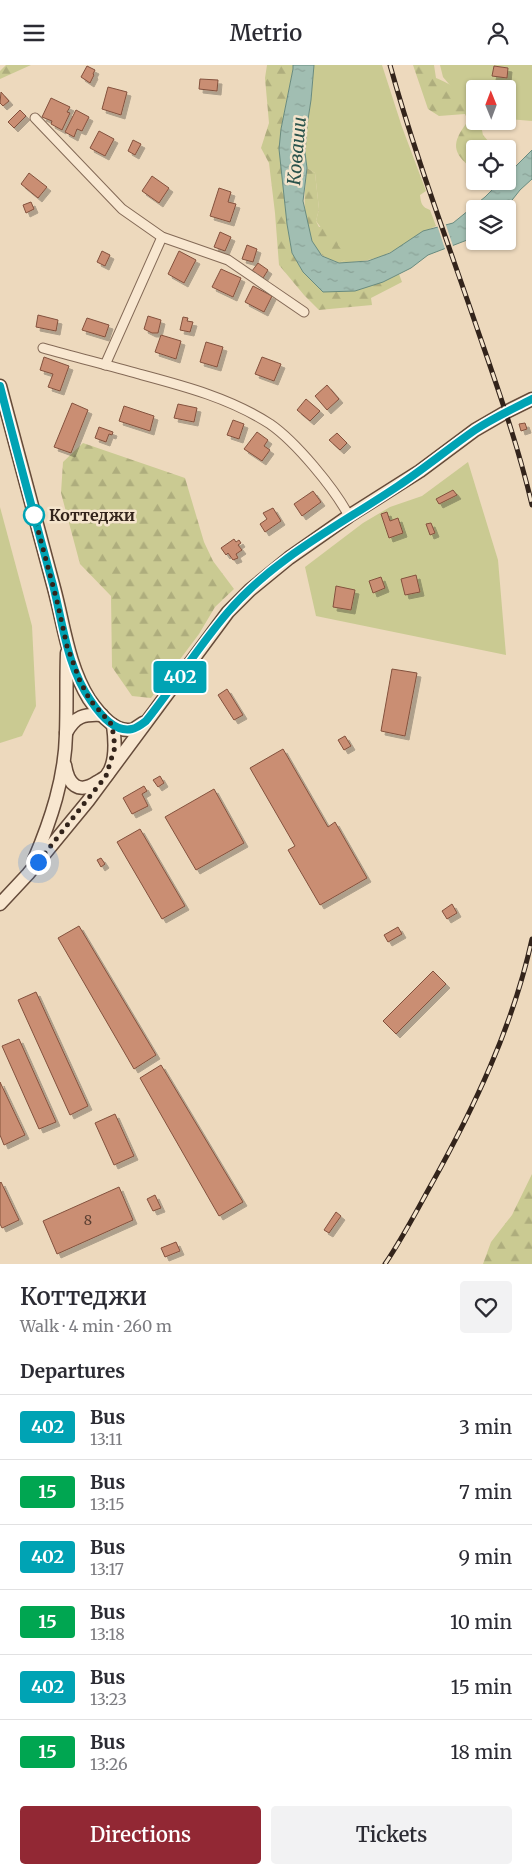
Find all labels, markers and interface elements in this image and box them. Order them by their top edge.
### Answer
icon: menu [20,19,48,47]
text: Metrio [230,19,302,47]
icon: person [484,19,512,47]
north arrow [466,80,516,130]
map controls [466,80,516,250]
water label: Коваши [282,116,311,186]
button: locate [466,140,516,190]
button: layers [466,200,516,250]
marker: Коттеджи [23,504,45,526]
place label: Коттеджи [49,505,135,525]
line badge: 402 [151,661,209,693]
text: 402 [163,665,197,688]
your location [26,850,51,875]
house number: 8 [84,1211,92,1229]
text: Коттеджи [20,1281,147,1312]
button: heart [460,1281,512,1333]
text: Walk · 4 min · 260 m [20,1316,172,1336]
text: Departures [20,1359,125,1383]
text: Bus [90,1405,125,1429]
text: 402 [31,1415,64,1438]
text: 3 min [459,1415,512,1439]
text: 13:11 [90,1429,122,1449]
text: Bus [90,1470,125,1494]
text: 15 [38,1480,57,1503]
text: 7 min [459,1480,512,1504]
text: 13:15 [90,1494,125,1514]
text: Bus [90,1535,125,1559]
text: 402 [31,1545,64,1568]
text: 9 min [458,1545,512,1569]
text: 13:17 [90,1559,124,1579]
text: Bus [90,1600,125,1624]
text: 15 [38,1610,57,1633]
text: 10 min [450,1610,512,1634]
text: 13:18 [90,1624,125,1644]
text: Bus [90,1665,125,1689]
text: 402 [31,1675,64,1698]
text: 15 min [451,1675,512,1699]
text: 13:23 [90,1689,127,1709]
text: Bus [90,1730,125,1754]
text: 15 [38,1740,57,1763]
text: 18 min [451,1740,512,1764]
text: 13:26 [90,1754,128,1774]
button: Directions [20,1806,261,1864]
button: Tickets [271,1806,512,1864]

